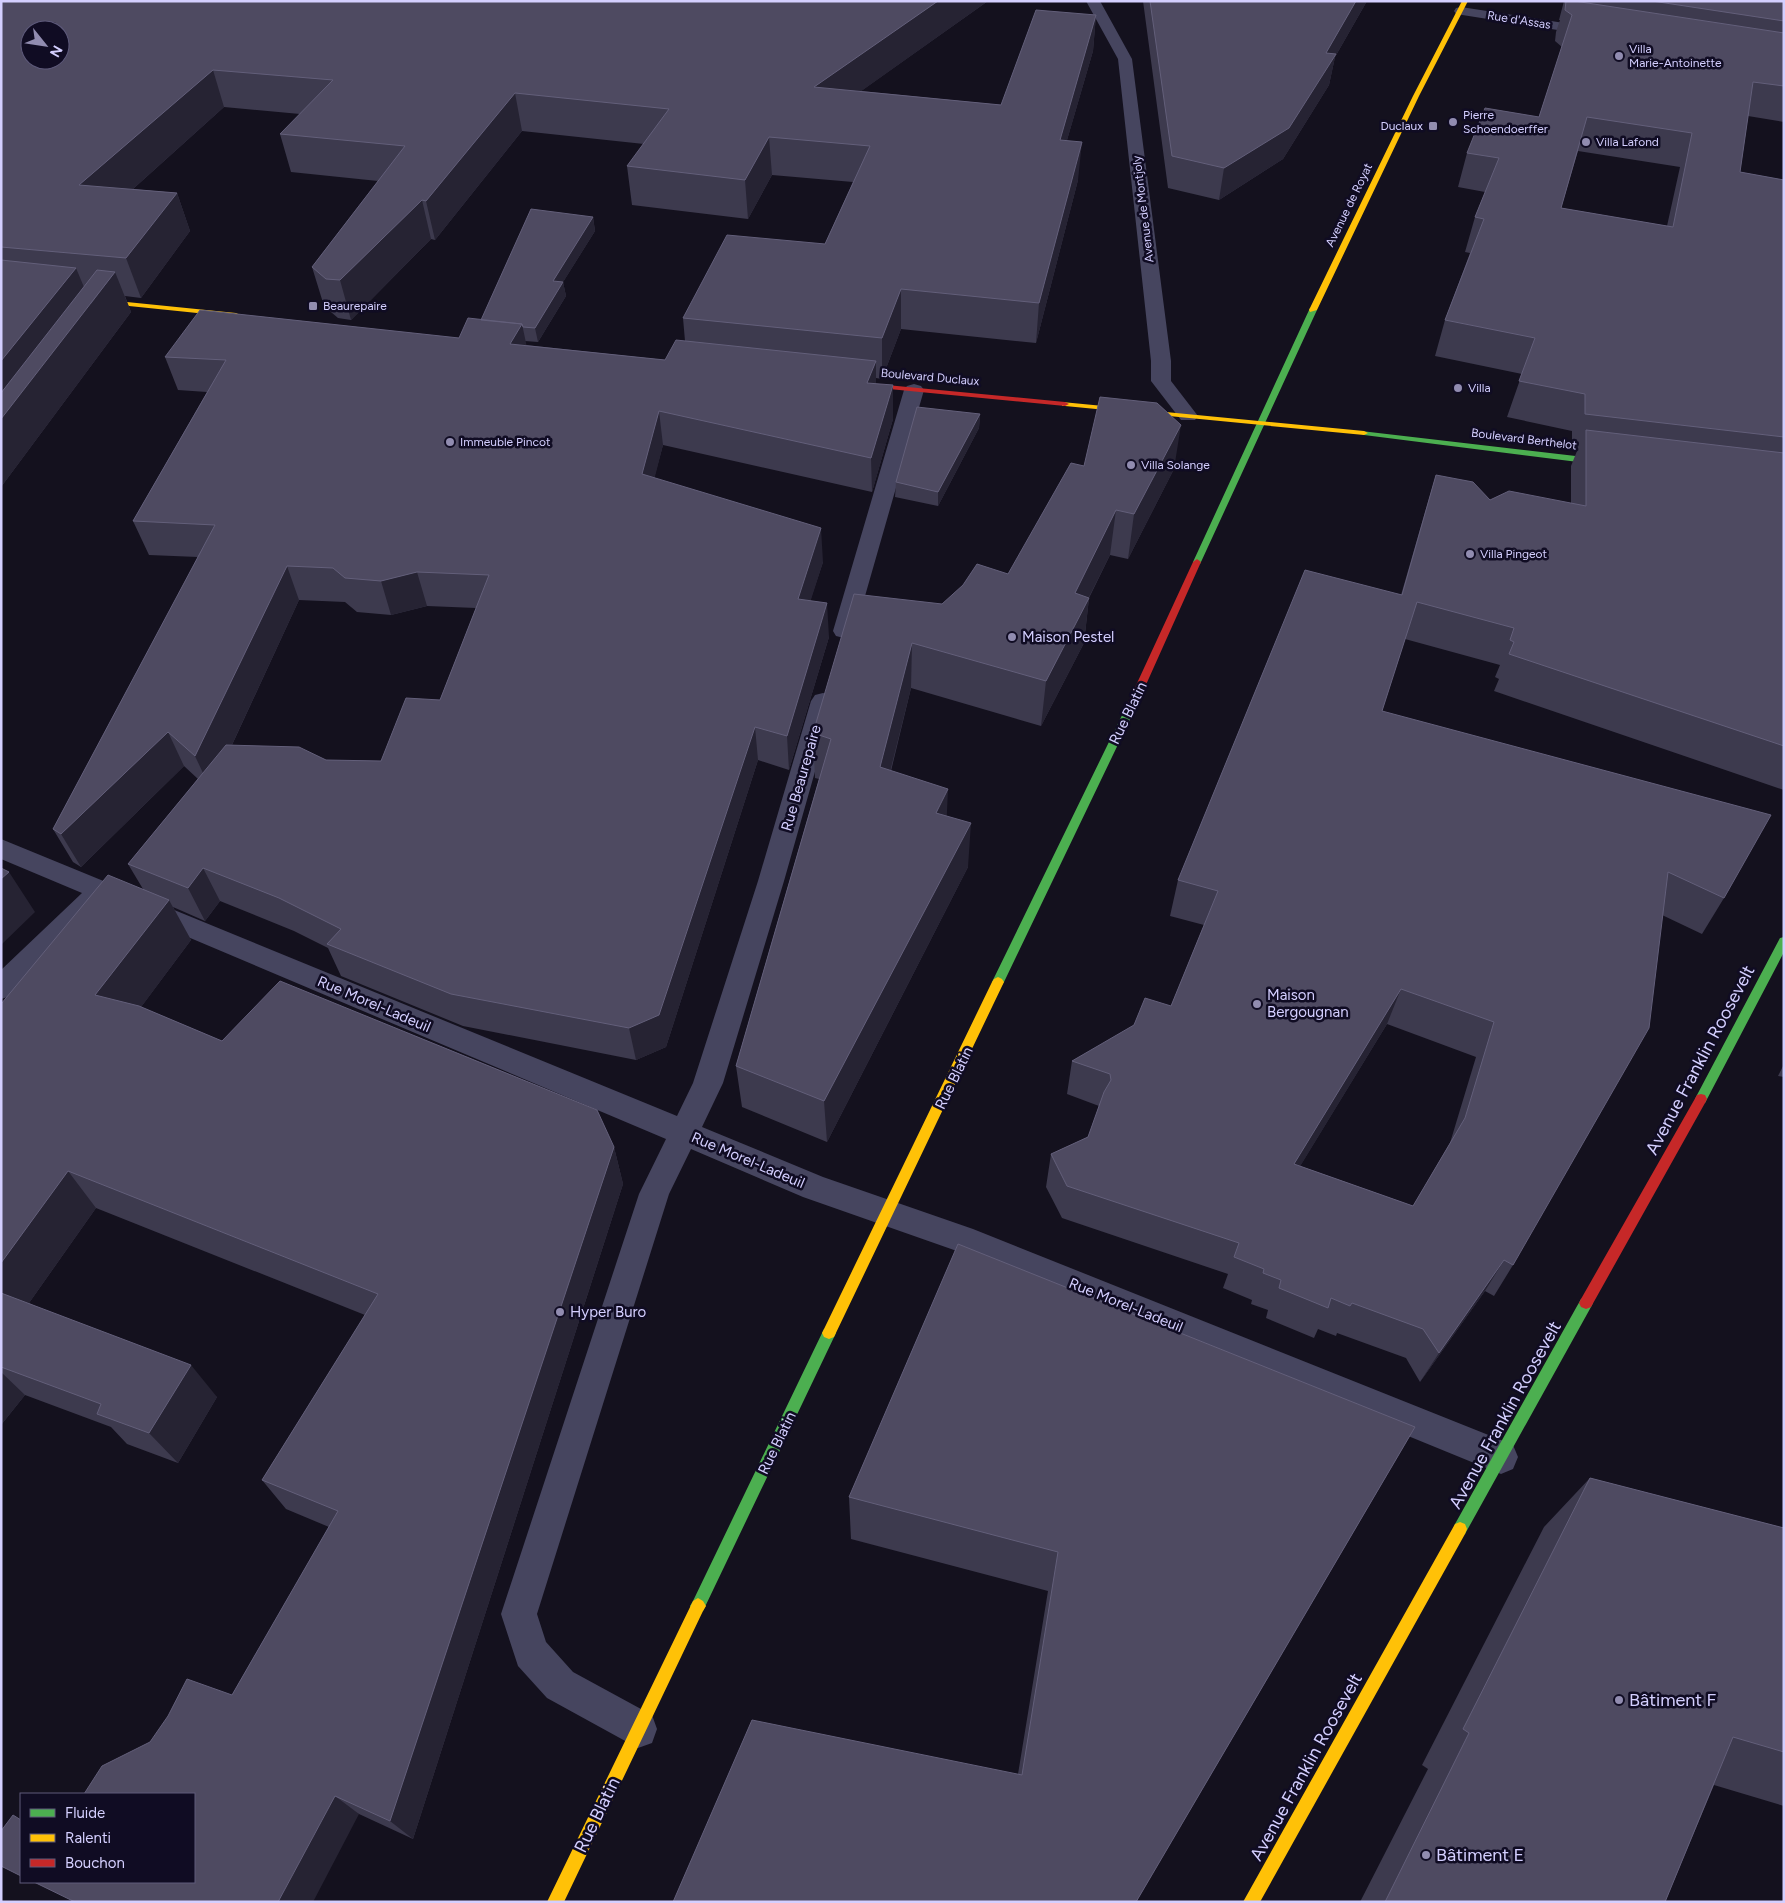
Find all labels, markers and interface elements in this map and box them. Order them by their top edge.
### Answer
street label: Rue d'Assas [1486,8,1552,32]
north arrow [20,20,70,70]
text: N [46,42,66,60]
place label: Villa Marie-Antoinette [1629,42,1722,70]
marker: Villa Marie-Antoinette [1613,50,1625,62]
place label: Pierre Schoendoerffer [1463,108,1548,136]
marker: Pierre Schoendoerffer [1447,116,1459,128]
place label: Duclaux [1380,119,1423,133]
marker: Duclaux [1427,120,1439,132]
place label: Villa Lafond [1596,135,1659,149]
marker: Villa Lafond [1580,136,1592,148]
street label: Avenue de Montjoly [1129,154,1157,263]
street label: Avenue de Royat [1323,161,1375,249]
place label: Beaurepaire [323,299,387,313]
marker: Beaurepaire [307,300,319,312]
street label: Boulevard Duclaux [880,366,980,388]
place label: Villa [1468,381,1491,395]
marker: Villa [1452,382,1464,394]
street label: Boulevard Berthelot [1470,426,1578,452]
place label: Immeuble Pincot [460,435,551,449]
marker: Immeuble Pincot [444,436,456,448]
place label: Villa Solange [1141,458,1210,472]
marker: Villa Solange [1125,459,1137,471]
place label: Villa Pingeot [1480,547,1547,561]
marker: Villa Pingeot [1464,548,1476,560]
place label: Maison Pestel [1022,628,1114,646]
marker: Maison Pestel [1006,631,1018,643]
street label: Rue Blatin [1105,679,1151,747]
street label: Rue Beaurepaire [777,723,825,833]
street label: Avenue Franklin Roosevelt [1641,961,1759,1159]
street label: Rue Morel-Ladeuil [315,972,433,1036]
place label: Maison Bergougnan [1267,986,1349,1021]
marker: Maison Bergougnan [1251,998,1263,1010]
street label: Rue Blatin [931,1044,977,1112]
street label: Rue Morel-Ladeuil [689,1128,807,1192]
street label: Rue Morel-Ladeuil [1066,1274,1186,1336]
place label: Hyper Buro [570,1303,647,1321]
marker: Hyper Buro [554,1306,566,1318]
street label: Avenue Franklin Roosevelt [1444,1317,1566,1513]
street label: Rue Blatin [754,1409,800,1477]
street label: Avenue Franklin Roosevelt [1245,1669,1367,1865]
place label: Bâtiment F [1629,1689,1717,1711]
marker: Bâtiment F [1613,1694,1625,1706]
street label: Rue Blatin [569,1774,625,1856]
legend [20,1793,195,1883]
text: Fluide [65,1804,105,1822]
text: Ralenti [65,1829,111,1847]
place label: Bâtiment E [1436,1844,1524,1866]
marker: Bâtiment E [1420,1849,1432,1861]
text: Bouchon [65,1854,125,1872]

